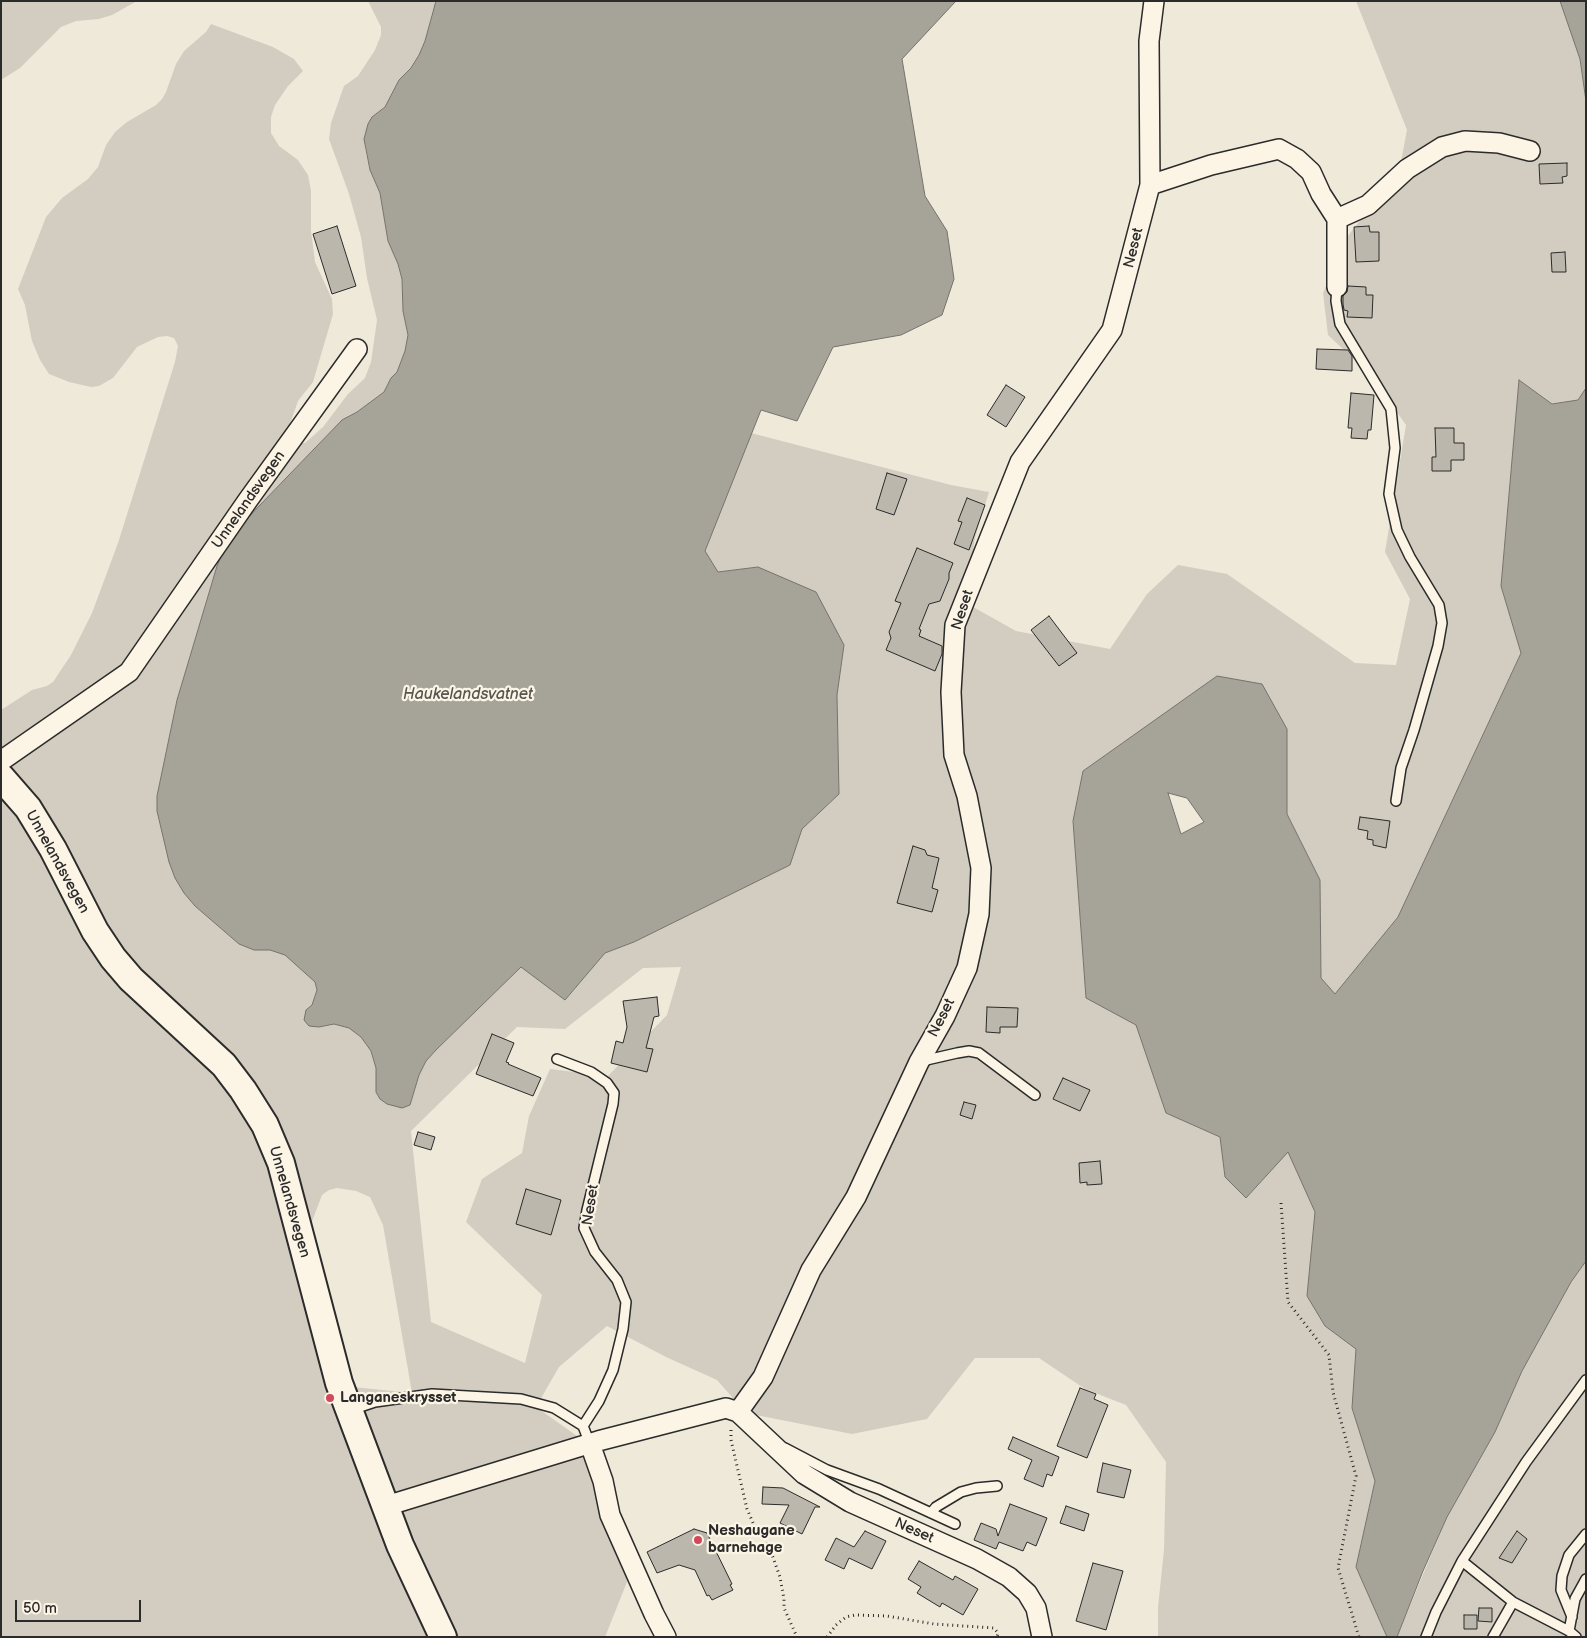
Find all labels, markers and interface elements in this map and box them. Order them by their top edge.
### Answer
street label: Neset [1120,226,1148,270]
street label: Unnelandsvegen [209,448,289,552]
street label: Neset [948,588,978,632]
water label: Haukelandsvatnet [403,685,533,705]
street label: Unnelandsvegen [21,807,93,917]
street label: Neset [925,996,959,1040]
street label: Unnelandsvegen [265,1144,313,1260]
street label: Neset [579,1183,603,1227]
place label: Langaneskrysset [340,1389,456,1407]
marker: Langaneskrysset [324,1392,336,1404]
street label: Neset [892,1514,936,1548]
place label: Neshaugane barnehage [708,1522,795,1557]
marker: Neshaugane barnehage [692,1534,704,1546]
scale bar [18,1590,144,1622]
text: 50 m [23,1599,57,1618]

